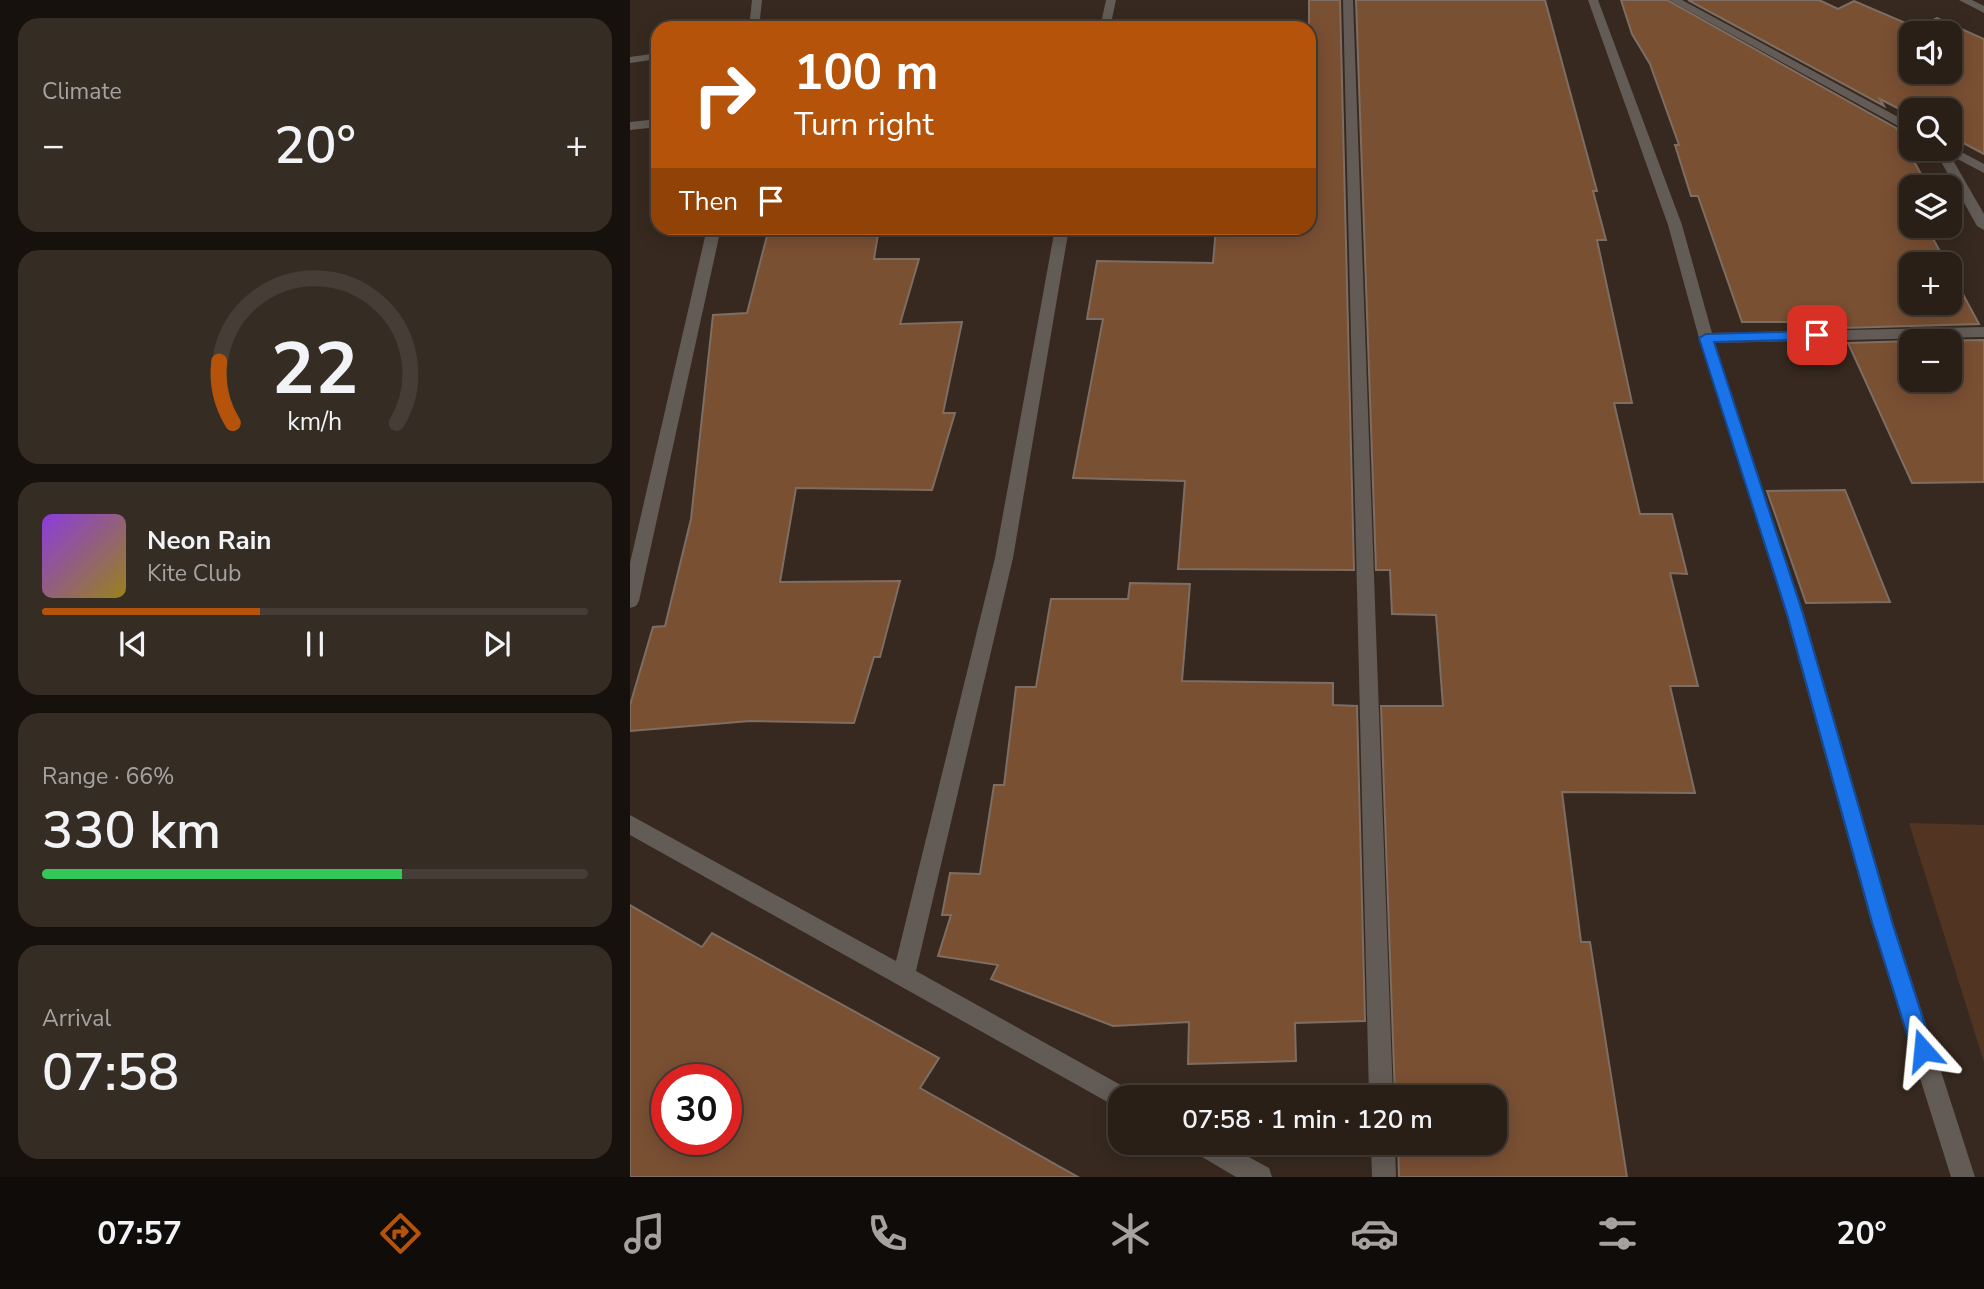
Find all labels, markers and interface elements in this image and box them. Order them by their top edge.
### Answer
map controls [1899,21,1962,392]
button: sound [1899,21,1962,84]
text: 100 m [794,39,938,106]
icon: right [679,49,770,140]
text: Climate [42,76,122,107]
button: search [1899,98,1962,161]
text: Turn right [794,103,934,146]
text: 20° [274,110,356,181]
text: − [42,120,65,171]
text: + [565,120,588,171]
button: layers [1899,175,1962,238]
icon: arrive [752,182,790,220]
text: Then [679,184,738,219]
button: + [1899,252,1962,315]
pin [1787,305,1847,365]
icon: arrive [1798,316,1836,354]
text: 22 [271,319,359,419]
button: − [1899,329,1962,392]
text: km/h [287,404,343,438]
text: Neon Rain [147,523,272,558]
text: Kite Club [147,558,241,589]
icon: previous [114,625,152,663]
icon: pause [296,625,334,663]
icon: next [478,625,516,663]
text: Range · 66% [42,761,174,792]
text: 330 km [42,795,221,866]
text: Arrival [42,1003,111,1034]
position arrow [1886,1013,1960,1087]
text: 07:58 [42,1037,179,1108]
speed limit sign: 30 [651,1064,742,1155]
text: 07:58 · 1 min · 120 m [1182,1102,1433,1137]
icon: directions [376,1209,425,1258]
icon: music [620,1209,669,1258]
icon: phone [863,1209,912,1258]
icon: climate [1106,1209,1155,1258]
icon: car [1350,1209,1399,1258]
icon: filters [1593,1209,1642,1258]
text: 07:57 [97,1212,182,1255]
text: 20° [1836,1212,1887,1255]

